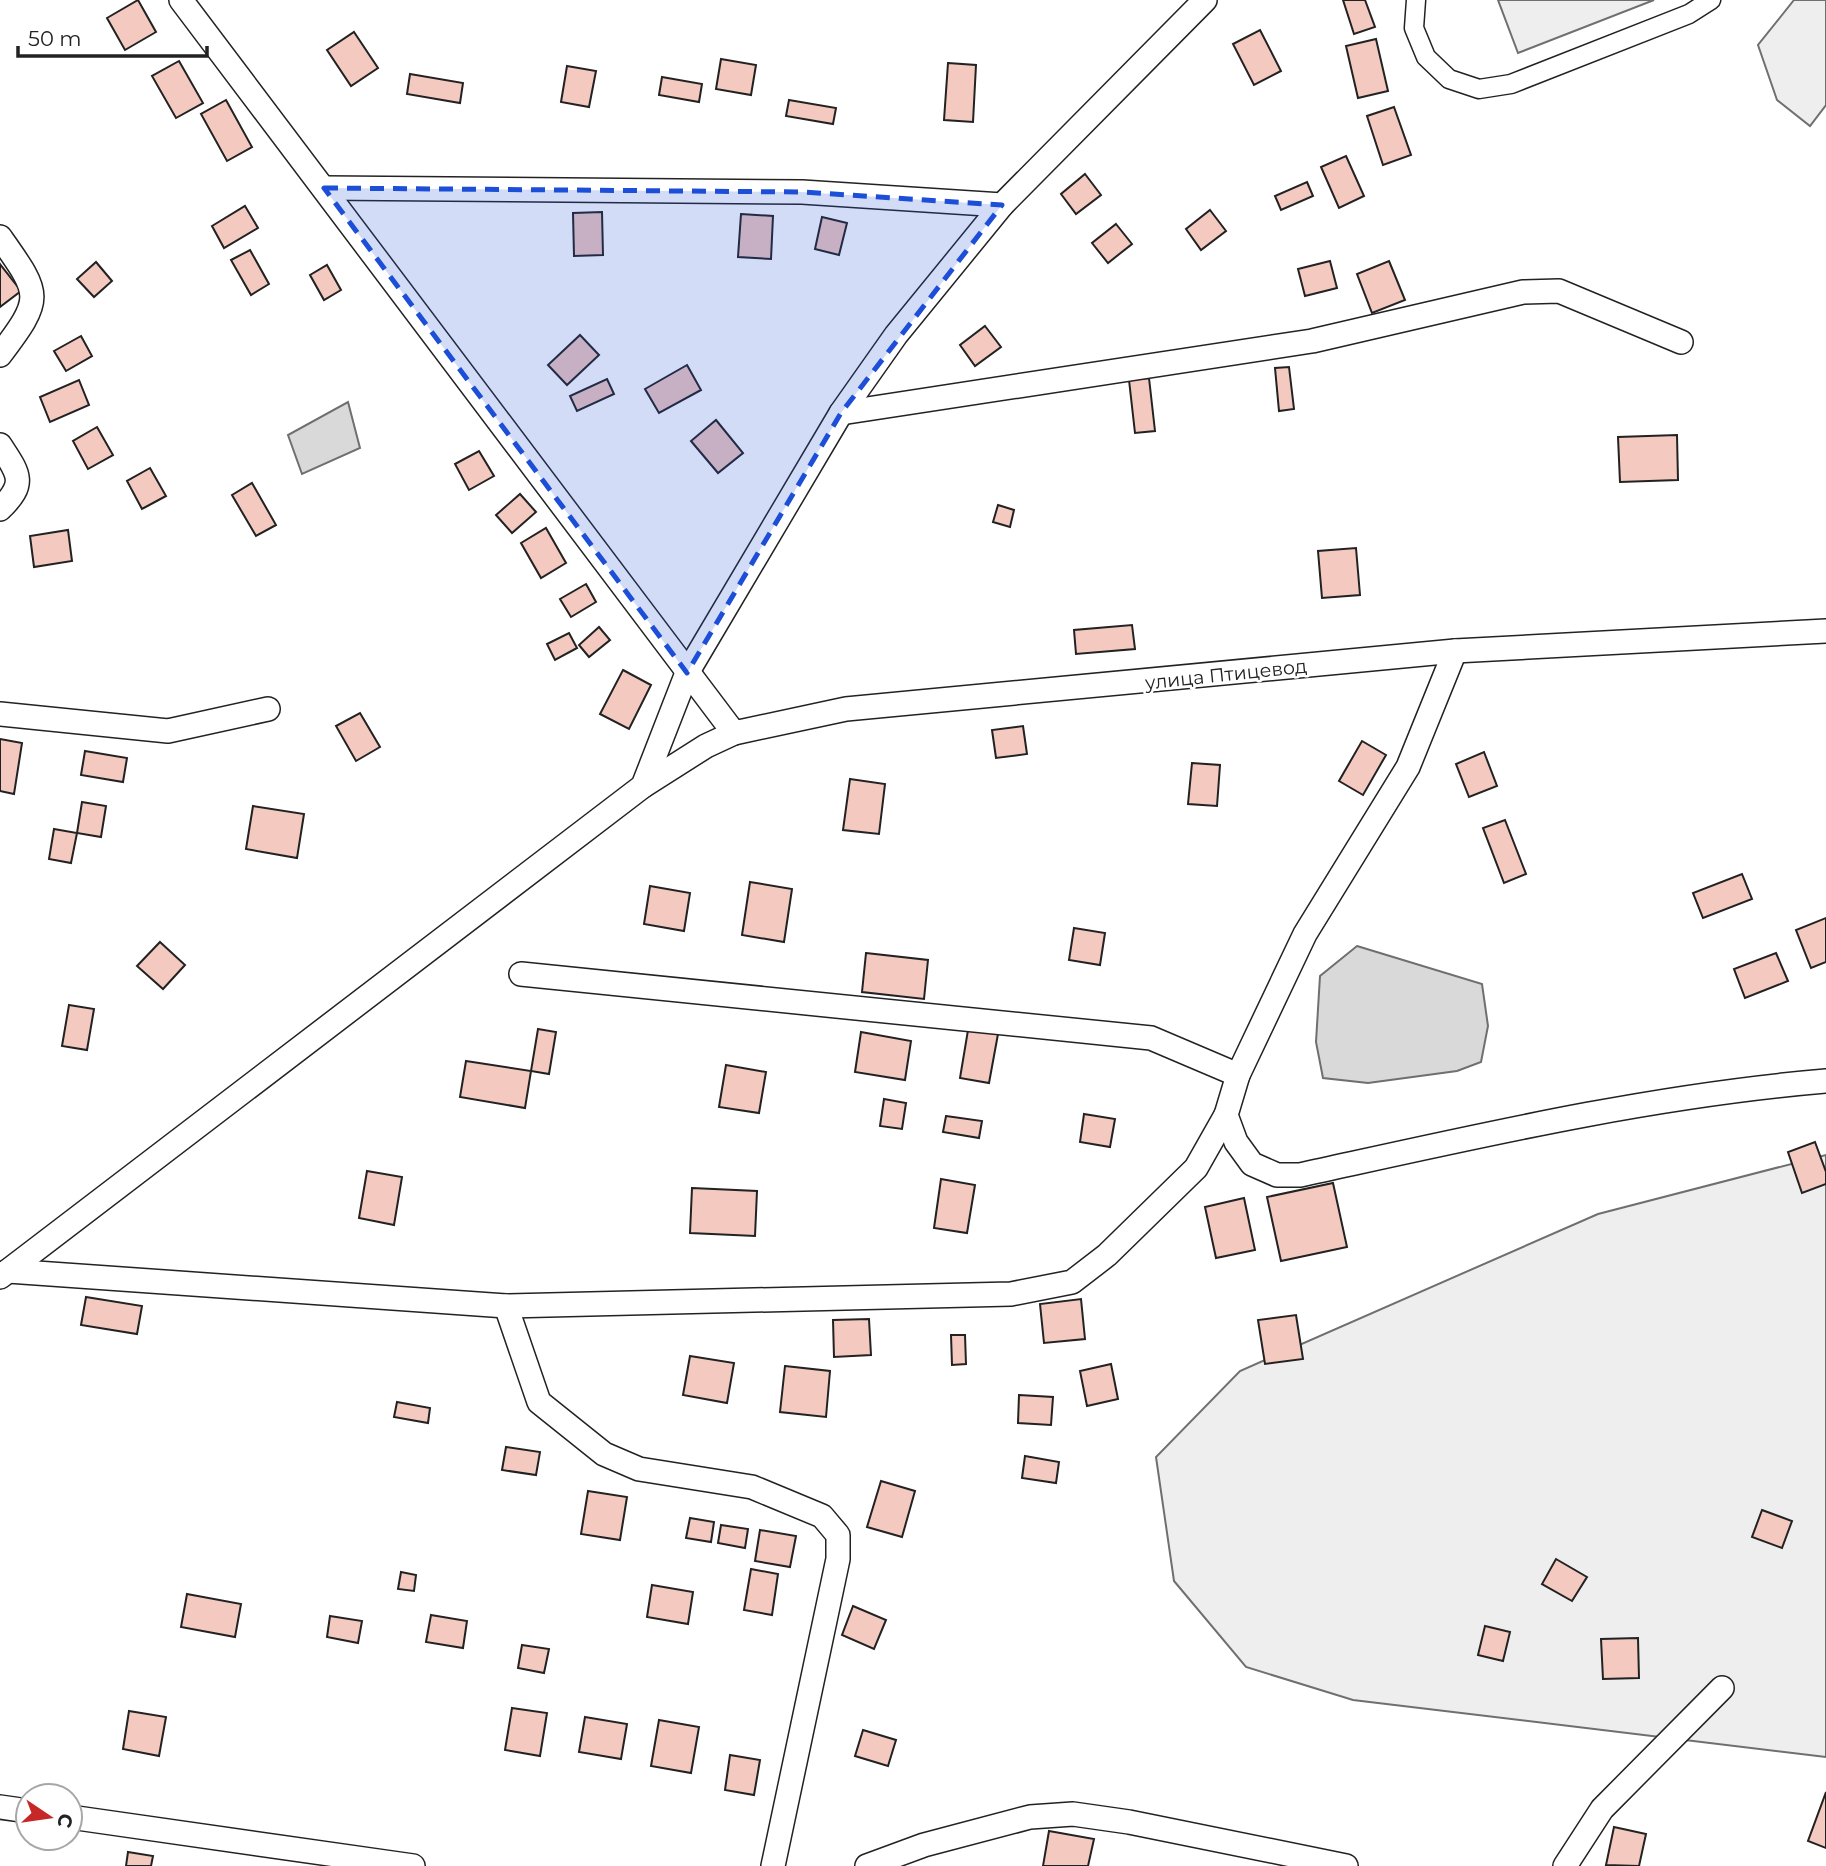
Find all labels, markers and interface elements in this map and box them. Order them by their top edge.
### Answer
scale bar [18,14,206,58]
text: 50 m [28,26,82,51]
street label: улица Птицевод [1143,655,1308,695]
north arrow [14,1782,84,1852]
text: С [52,1811,78,1830]

